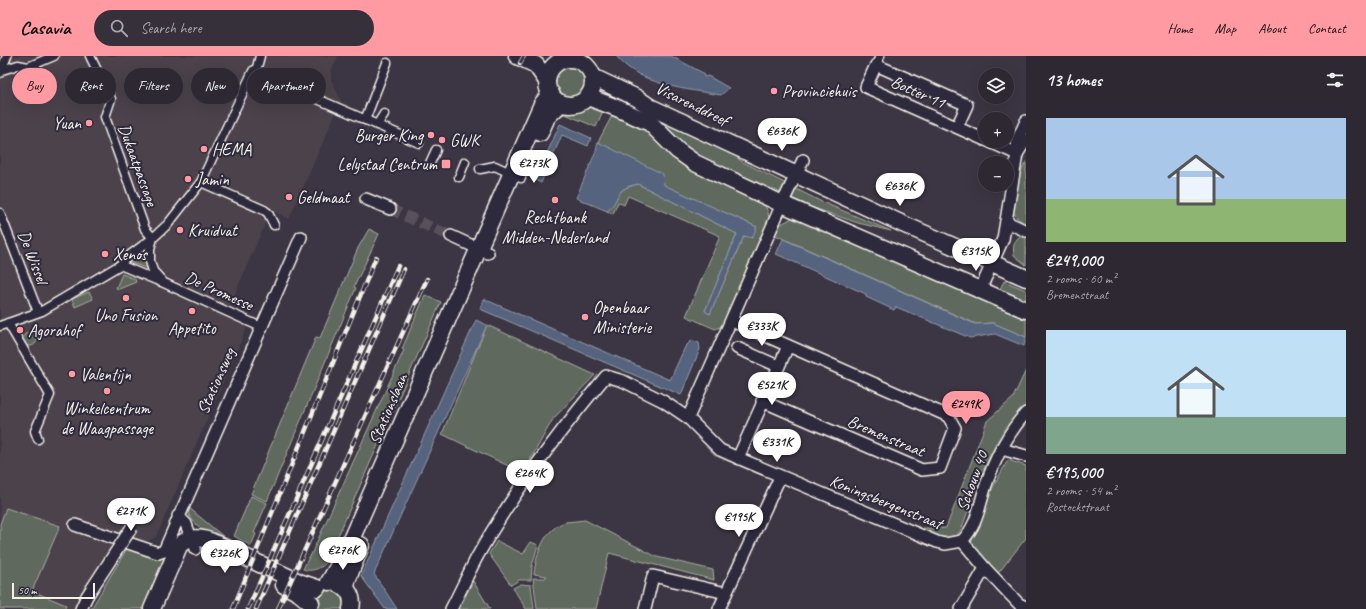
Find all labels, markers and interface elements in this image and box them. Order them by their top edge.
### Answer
search box [94,10,374,46]
text: Casavia [20,16,70,40]
icon: search [108,17,130,39]
text: Search here [140,19,202,38]
text: Home [1167,20,1193,37]
text: Map [1215,20,1236,37]
text: About [1258,20,1286,37]
text: Contact [1308,20,1346,37]
chip: Buy [12,68,57,104]
chip: Rent [65,68,116,104]
chip: Filters [124,68,183,104]
chip: New [191,68,239,104]
chip: Apartment [247,68,326,104]
map controls [978,68,1014,192]
button: layers [978,68,1014,104]
icon: filters [1324,69,1346,91]
text: 13 homes [1046,70,1102,91]
street label: Botter 11 [888,71,950,114]
street label: Visarenddreef [652,77,736,133]
place label: Provinciehuis [782,81,858,102]
marker: Provinciehuis [769,86,779,96]
button: + [978,112,1014,148]
place label: Yuan [53,113,82,134]
marker: Yuan [84,118,94,128]
pin: €636K [754,118,810,152]
street label: Dukaatpassage [113,121,163,210]
text: €636K [767,123,797,139]
place label: Burger King [355,125,425,146]
marker: Burger King [426,130,436,140]
place label: GWK [450,130,482,151]
marker: GWK [437,135,447,145]
place label: HEMA [212,139,252,160]
marker: HEMA [199,144,209,154]
icon: home [1160,144,1232,216]
pin: €273K [506,150,562,184]
place label: Lelystad Centrum [338,154,437,175]
text: €273K [519,155,549,171]
button: − [978,156,1014,192]
marker: Lelystad Centrum [440,158,452,170]
place label: Jamin [195,169,229,190]
pin: €636K [872,173,928,207]
marker: Jamin [183,174,193,184]
text: €636K [885,178,915,194]
place label: Geldmaat [297,187,352,208]
marker: Geldmaat [284,192,294,202]
marker: Rechtbank Midden-Nederland [550,195,560,205]
place label: Rechtbank Midden-Nederland [502,207,611,248]
place label: Kruidvat [188,220,239,241]
marker: Kruidvat [175,225,185,235]
street label: De Wissel [13,228,54,289]
pin: €315K [948,238,1004,272]
text: €315K [961,243,991,259]
place label: Xenos [113,244,148,265]
marker: Xenos [100,249,110,259]
text: €249,000 [1046,250,1103,271]
street label: De Promesse [182,267,258,316]
text: 2 rooms · 60 m² [1046,271,1116,287]
text: Bremenstraat [1046,287,1108,303]
marker: Uno Fusion [121,293,131,303]
place label: Openbaar Ministerie [593,297,653,338]
place label: Uno Fusion [95,305,159,326]
marker: Appetito [187,306,197,316]
marker: Openbaar Ministerie [580,312,590,322]
pin: €333K [734,313,790,347]
place label: Appetito [168,318,217,339]
text: €333K [747,318,777,334]
place label: Agorahof [28,320,84,341]
marker: Agorahof [15,325,25,335]
street label: Stationsweg [192,344,240,417]
icon: home [1160,356,1232,428]
place label: Valentijn [80,364,131,385]
marker: Valentijn [67,369,77,379]
street label: Stationslaan [364,369,413,447]
pin: €521K [744,372,800,406]
text: €521K [757,377,787,393]
marker: Winkelcentrum de Waagpassage [102,386,112,396]
pin: €249K [938,391,994,425]
text: €249K [951,396,981,412]
place label: Winkelcentrum de Waagpassage [61,398,155,439]
street label: Bremenstraat [844,410,930,463]
pin: €331K [749,429,805,463]
text: €331K [762,434,792,450]
street label: Schouw 40 [952,447,993,514]
pin: €264K [502,460,558,494]
text: €195,000 [1046,462,1102,483]
text: €264K [515,465,545,481]
street label: Koningsbergenstraat [827,470,947,535]
text: 2 rooms · 54 m² [1046,483,1116,499]
pin: €271K [103,498,159,532]
text: Rostockstraat [1046,499,1109,515]
text: €271K [116,503,146,519]
pin: €195K [711,504,767,538]
text: €195K [724,509,754,525]
pin: €276K [315,537,371,571]
pin: €326K [197,540,253,574]
text: €276K [328,542,358,558]
text: €326K [210,545,240,561]
scale bar [12,581,95,600]
text: 50 m [18,583,37,597]

